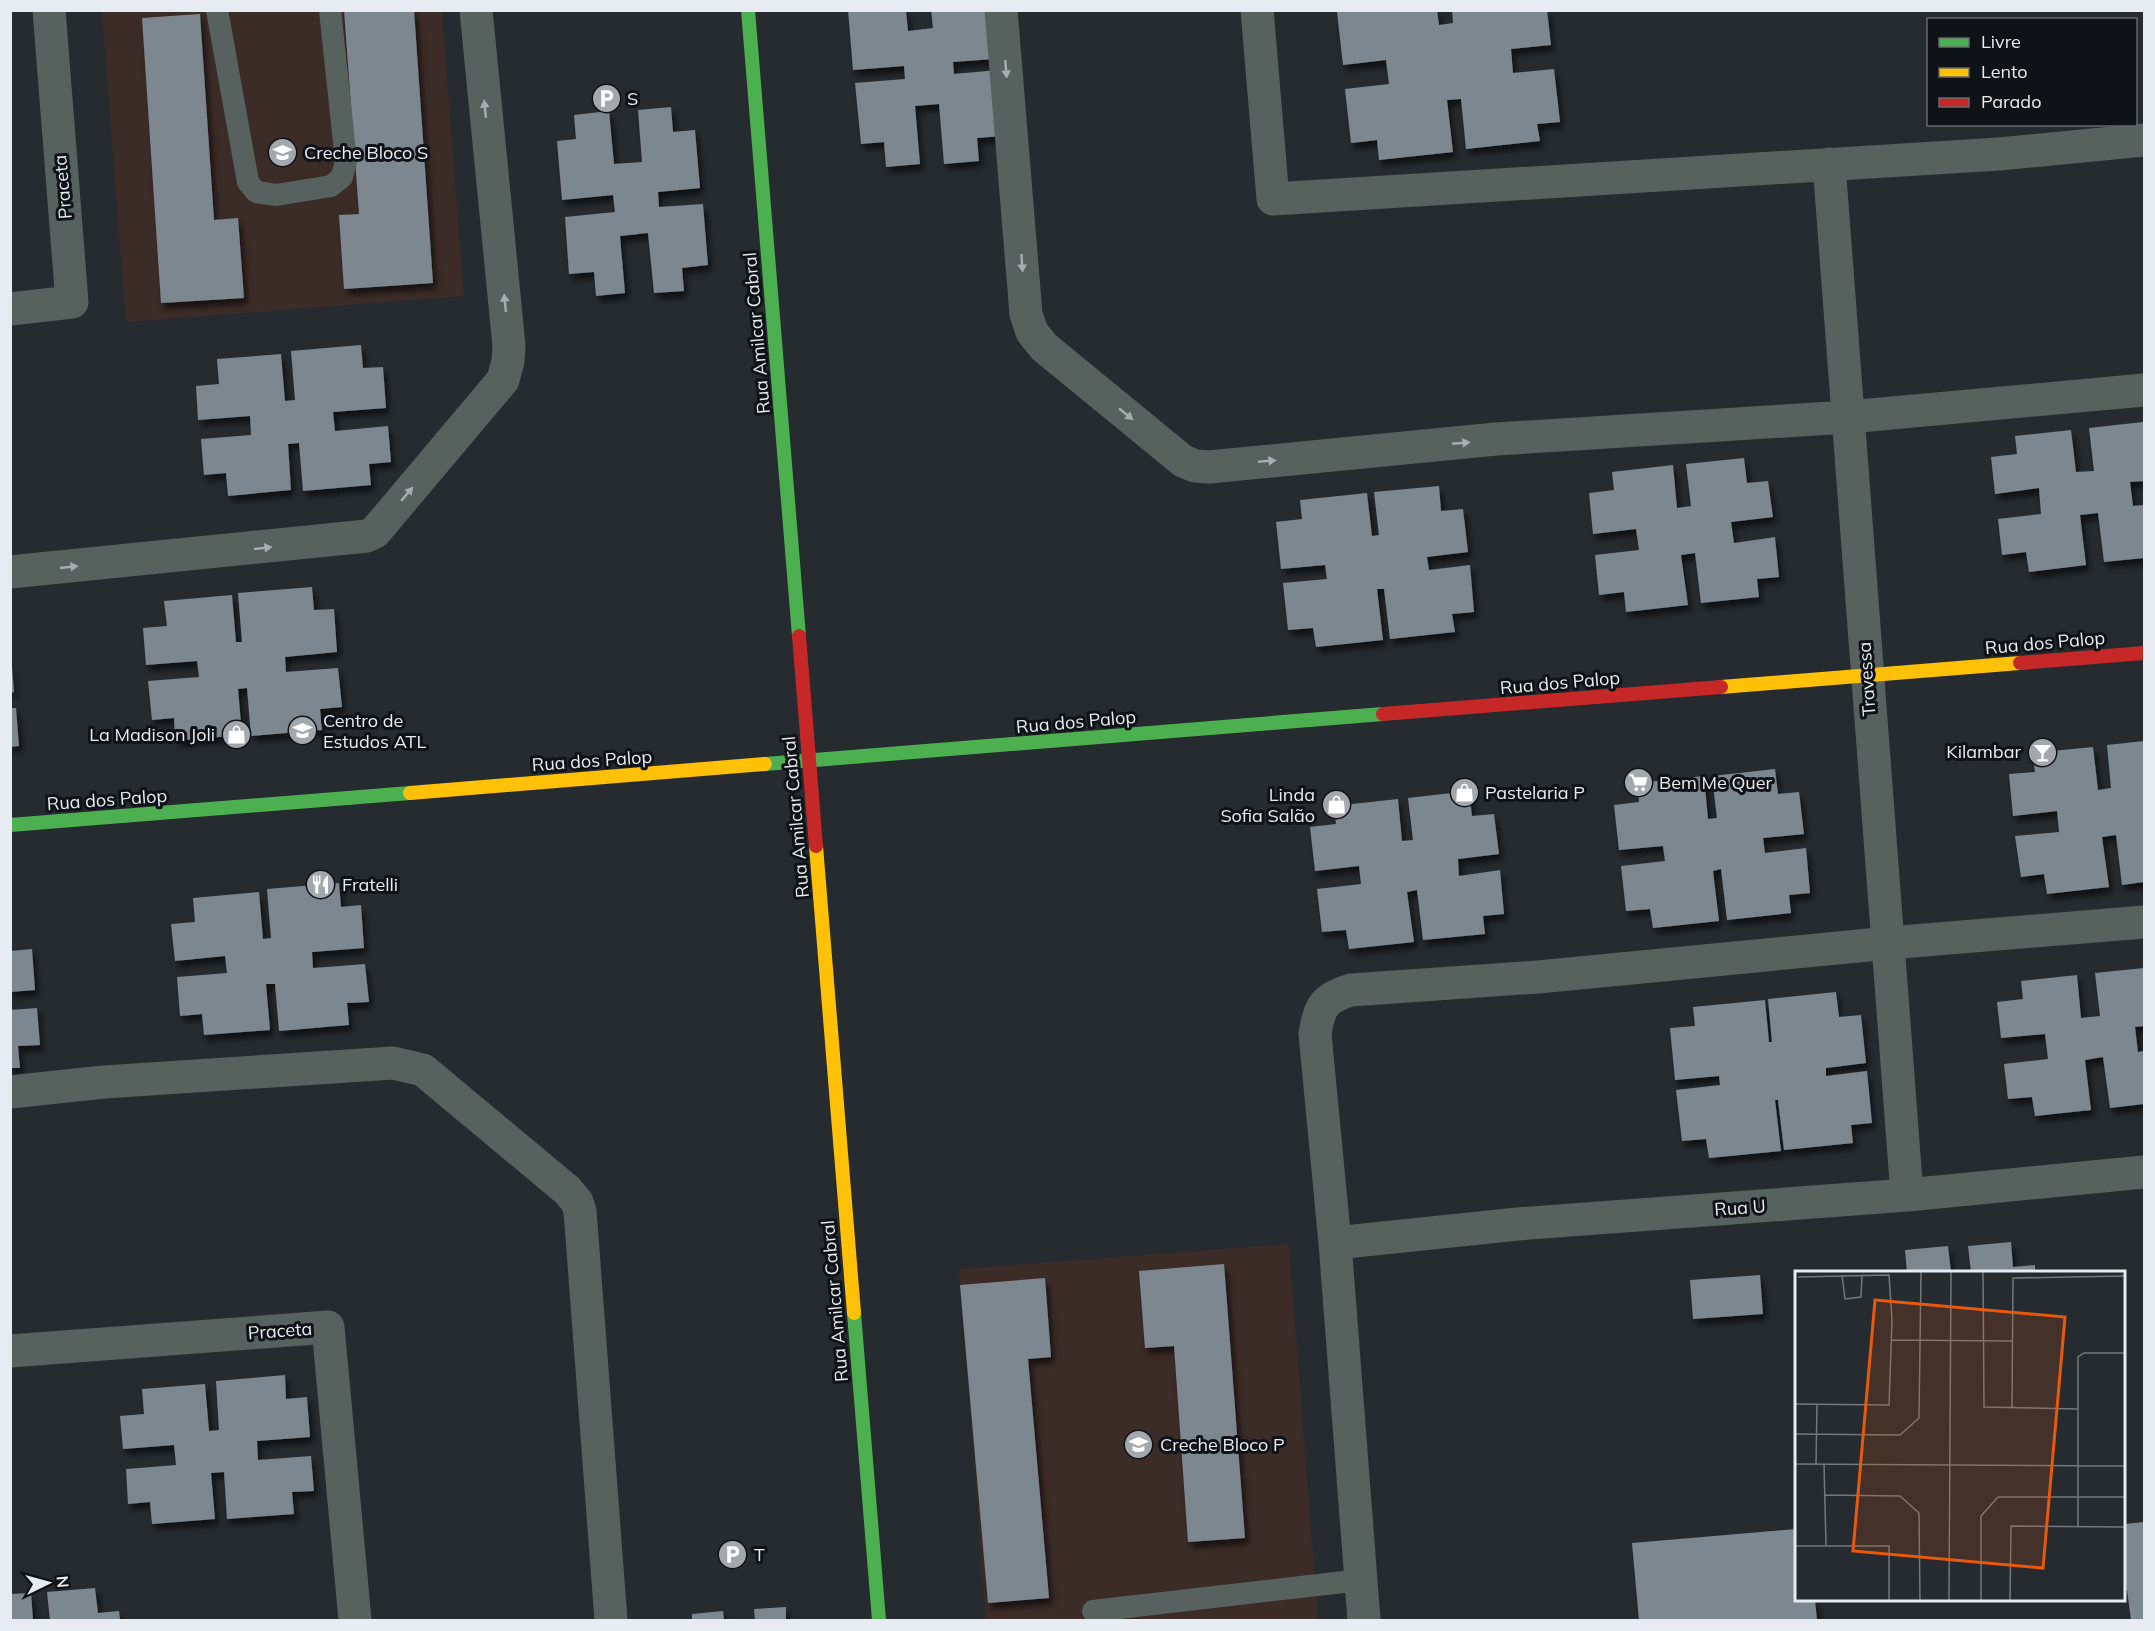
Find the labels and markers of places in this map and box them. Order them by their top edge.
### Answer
parking icon: S [590,83,622,115]
place label: S [627,87,638,110]
school or university icon: Creche Bloco S [267,137,299,169]
place label: Creche Bloco S [304,141,428,164]
place label: Centro de Estudos ATL [323,709,426,753]
school or university icon: Centro de Estudos ATL [286,715,318,747]
shop icon: La Madison Joli [220,719,252,751]
place label: La Madison Joli [89,723,215,746]
bar icon: Kilambar [2026,736,2058,768]
place label: Kilambar [1946,740,2021,763]
supermarket icon: Bem Me Quer [1622,767,1654,799]
place label: Bem Me Quer [1659,771,1773,794]
shop icon: Pastelaria P [1448,777,1480,809]
place label: Pastelaria P [1485,781,1585,804]
place label: Linda Sofia Salão [1220,783,1315,827]
shop icon: Linda Sofia Salão [1320,789,1352,821]
restaurant icon: Fratelli [305,869,337,901]
place label: Fratelli [342,873,398,896]
school or university icon: Creche Bloco P [1123,1429,1155,1461]
place label: Creche Bloco P [1160,1433,1285,1456]
parking icon: T [717,1539,749,1571]
place label: T [754,1543,765,1566]

